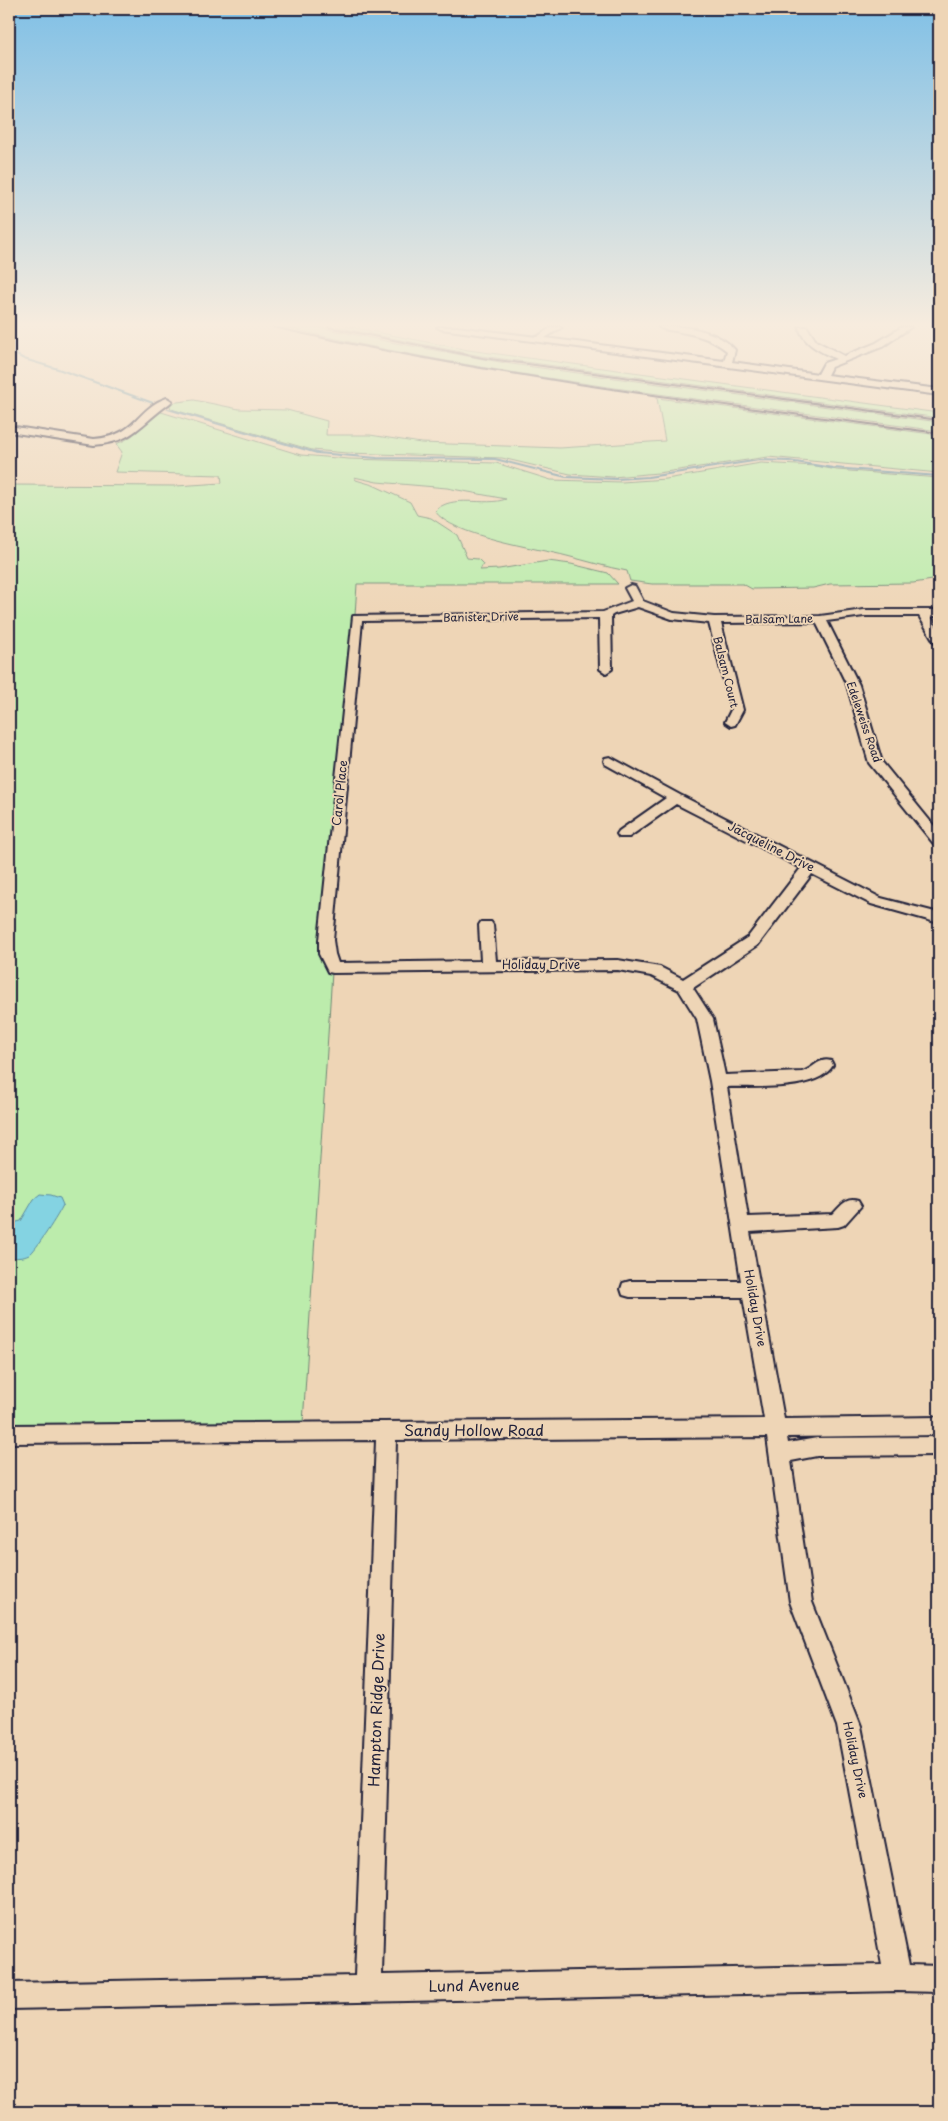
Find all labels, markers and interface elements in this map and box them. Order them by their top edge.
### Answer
street label: Banister Drive [443,607,519,626]
street label: Balsam Lane [745,609,813,628]
street label: Balsam Court [709,634,744,710]
street label: Edeleweiss Road [843,679,886,765]
street label: Carol Place [327,759,351,827]
street label: Jacqueline Drive [725,816,818,876]
street label: Holiday Drive [502,955,580,973]
street label: Holiday Drive [740,1268,772,1348]
street label: Sandy Hollow Road [404,1418,544,1441]
street label: Hampton Ridge Drive [361,1633,390,1787]
street label: Holiday Drive [839,1720,873,1800]
street label: Lund Avenue [428,1972,520,1997]

